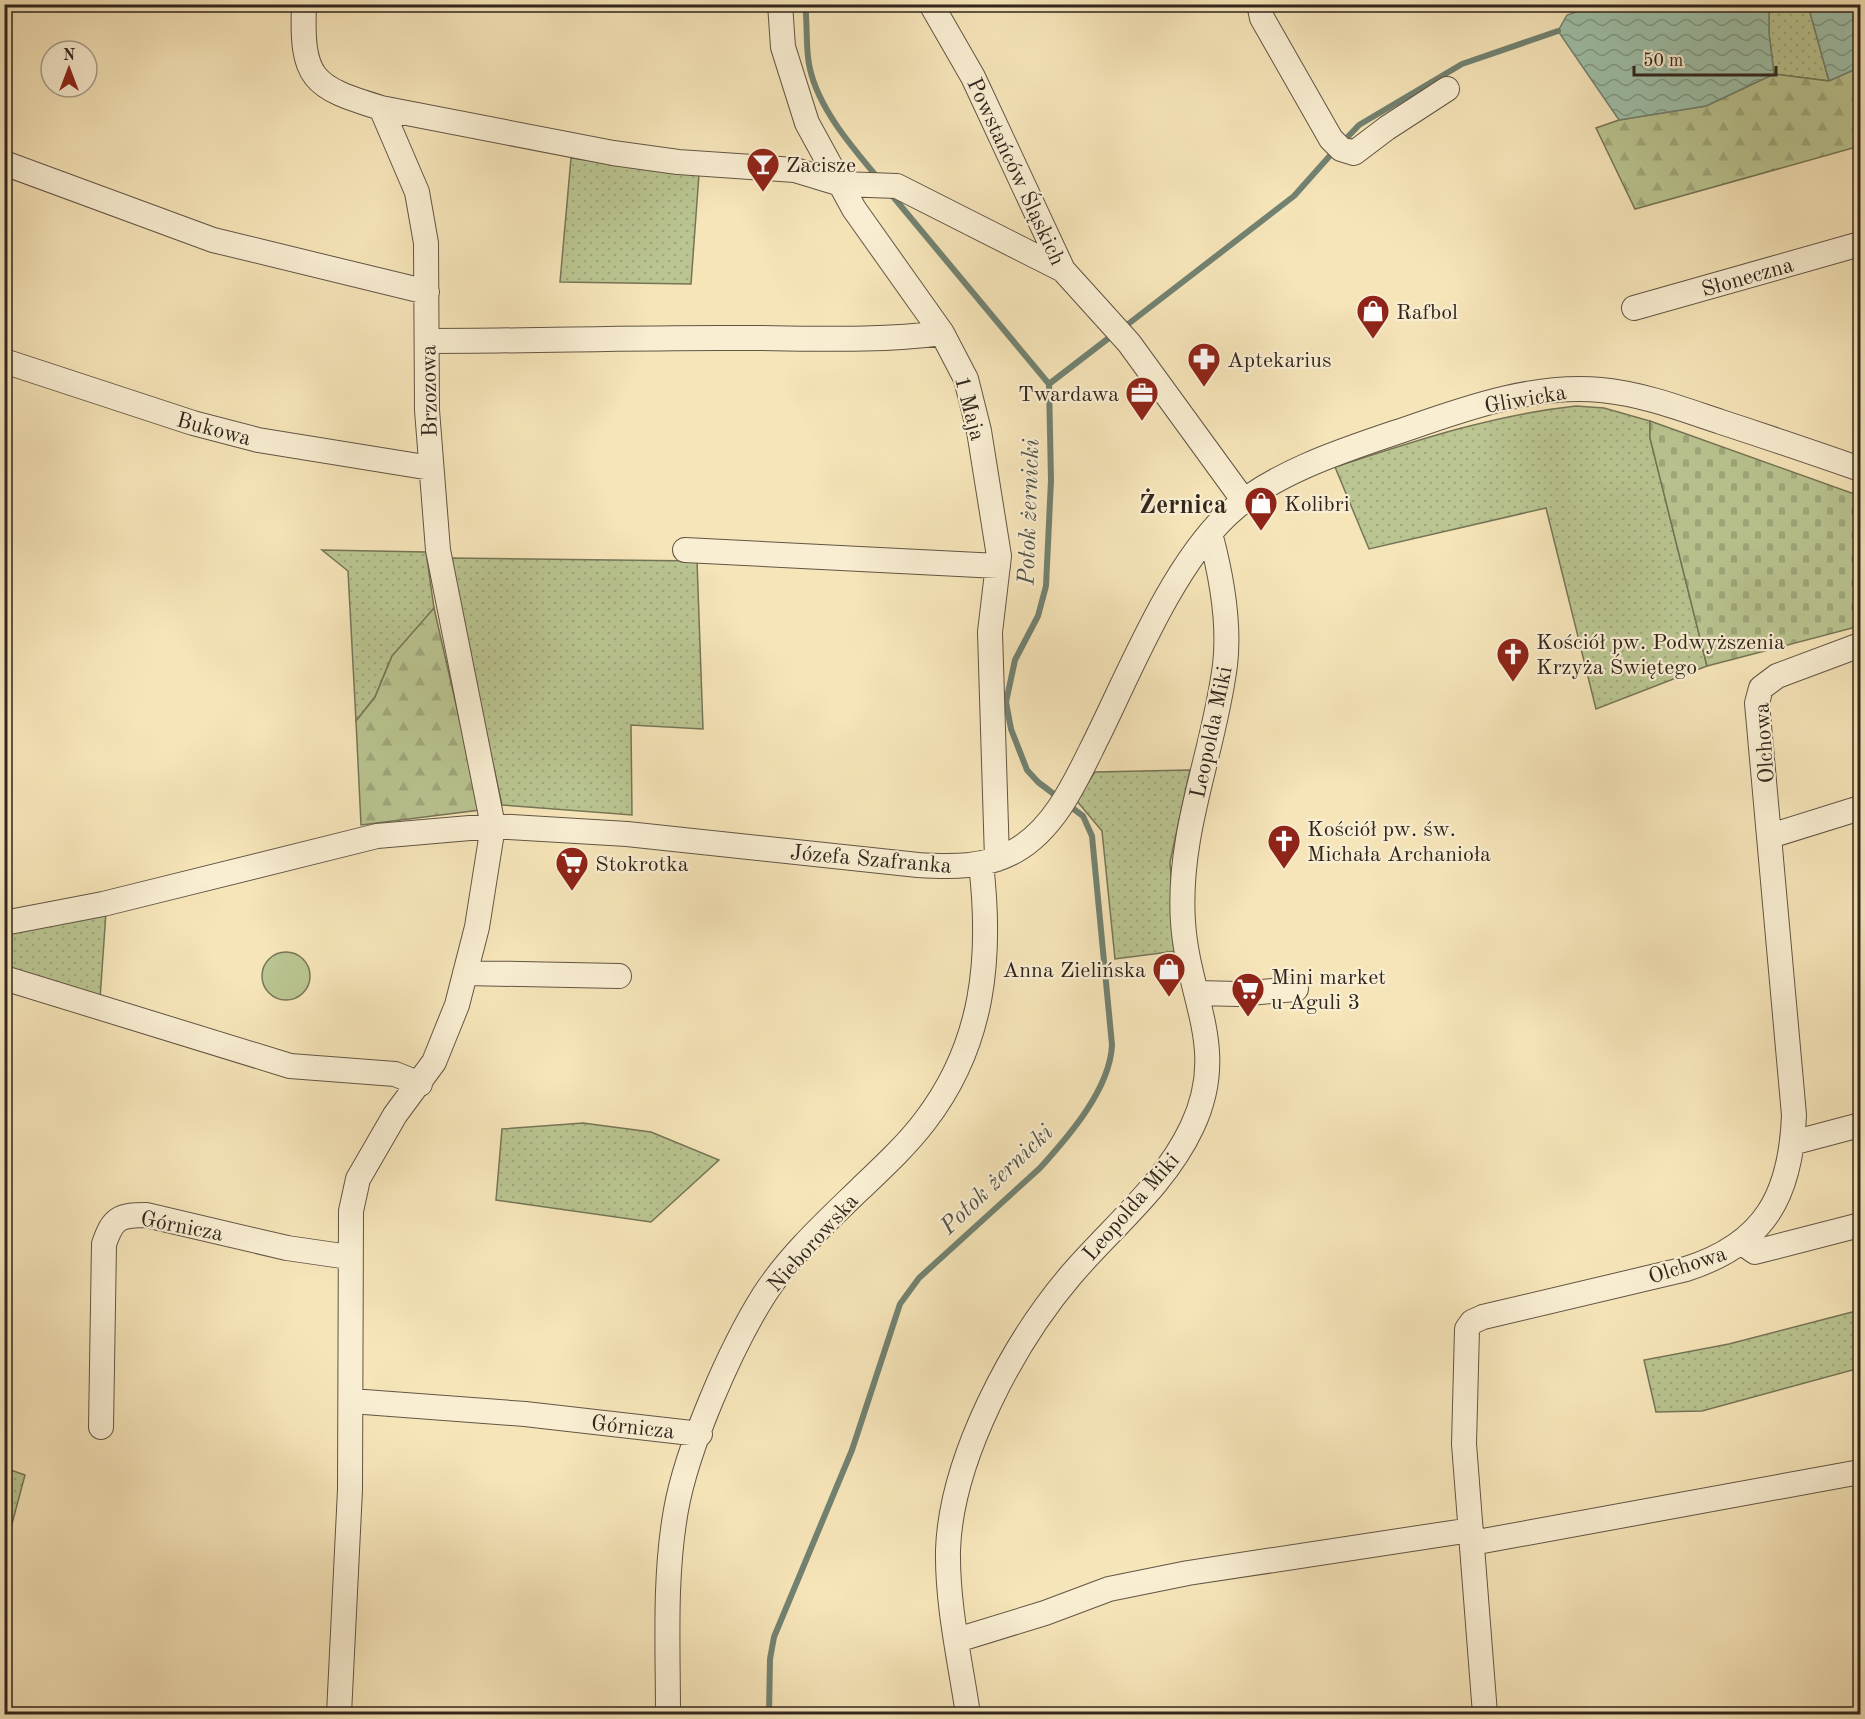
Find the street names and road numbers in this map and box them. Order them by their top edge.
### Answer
street label: Powstańców Śląskich [962,73,1072,269]
street label: Słoneczna [1699,254,1796,302]
street label: Brzozowa [418,345,442,437]
street label: 1 Maja [950,374,988,443]
street label: Gliwicka [1483,382,1568,418]
street label: Bukowa [174,409,253,450]
street label: Leopolda Miki [1187,664,1237,800]
street label: Olchowa [1751,702,1779,784]
street label: Józefa Szafranka [789,842,953,878]
street label: Leopolda Miki [1079,1149,1184,1265]
street label: Nieborowska [764,1190,863,1297]
street label: Górnicza [138,1208,225,1246]
street label: Olchowa [1646,1243,1730,1289]
street label: Górnicza [590,1413,676,1443]

